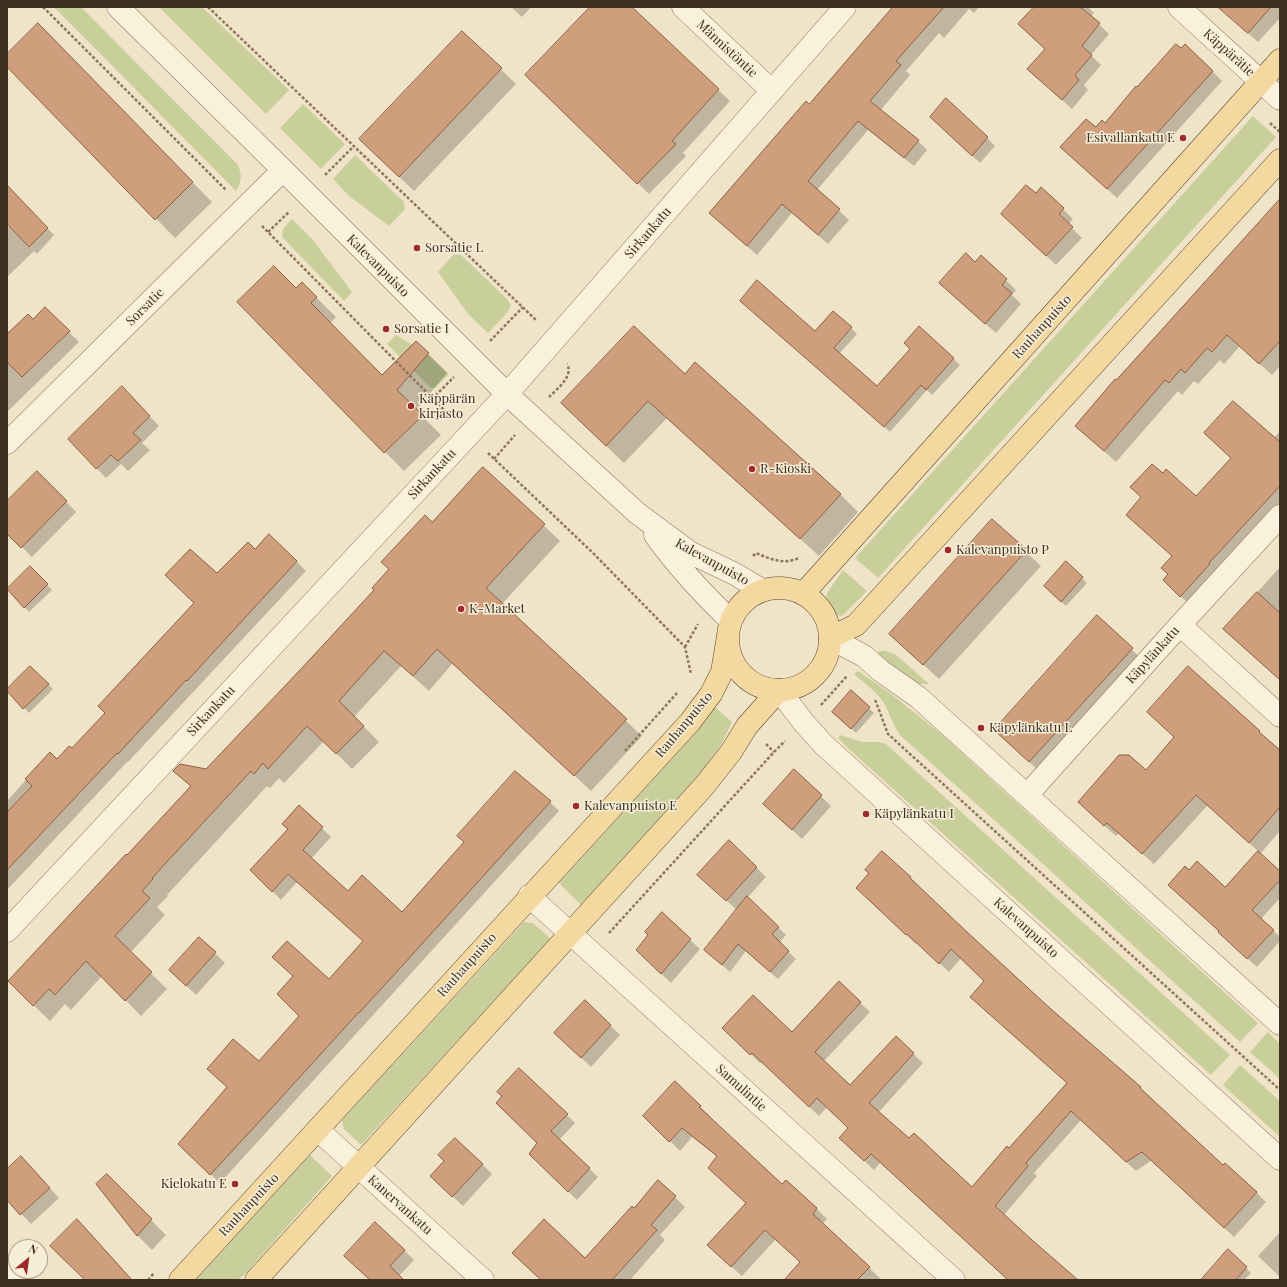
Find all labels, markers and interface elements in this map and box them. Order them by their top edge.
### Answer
street label: Männistöntie [693,17,761,81]
street label: Käppärätie [1200,26,1258,80]
place label: Esivallankatu E [1086,130,1175,146]
marker: Esivallankatu E [1178,133,1188,143]
street label: Sirkankatu [621,204,675,262]
street label: Kalevanpuisto [343,231,413,301]
place label: Sorsatie L [425,240,483,256]
marker: Sorsatie L [412,243,422,253]
street label: Sorsatie [123,285,167,329]
street label: Rauhanpuisto [1009,292,1075,362]
place label: Sorsatie I [394,321,449,337]
marker: Sorsatie I [381,324,391,334]
place label: Käppärän kirjasto [419,391,476,422]
marker: Käppärän kirjasto [406,401,416,411]
street label: Sirkankatu [405,446,459,502]
place label: R-Kioski [760,461,811,477]
marker: R-Kioski [747,464,757,474]
street label: Kalevanpuisto [672,535,752,589]
place label: Kalevanpuisto P [956,542,1049,558]
marker: Kalevanpuisto P [943,545,953,555]
place label: K-Market [469,601,525,617]
marker: K-Market [456,604,466,614]
street label: Käpylänkatu [1123,623,1183,687]
street label: Sirkankatu [184,683,238,739]
street label: Rauhanpuisto [652,689,716,761]
place label: Käpylänkatu L [989,720,1072,736]
marker: Käpylänkatu L [976,723,986,733]
place label: Kalevanpuisto E [584,798,677,814]
marker: Kalevanpuisto E [571,801,581,811]
place label: Käpylänkatu I [874,806,954,822]
marker: Käpylänkatu I [861,809,871,819]
street label: Kalevanpuisto [990,895,1062,961]
street label: Rauhanpuisto [434,930,500,1000]
street label: Samulintie [712,1061,770,1115]
street label: Rauhanpuisto [216,1170,282,1240]
street label: Kanervankatu [365,1172,435,1238]
place label: Kielokatu E [161,1176,227,1192]
marker: Kielokatu E [230,1179,240,1189]
north arrow [8,1239,48,1279]
text: N [26,1240,41,1257]

